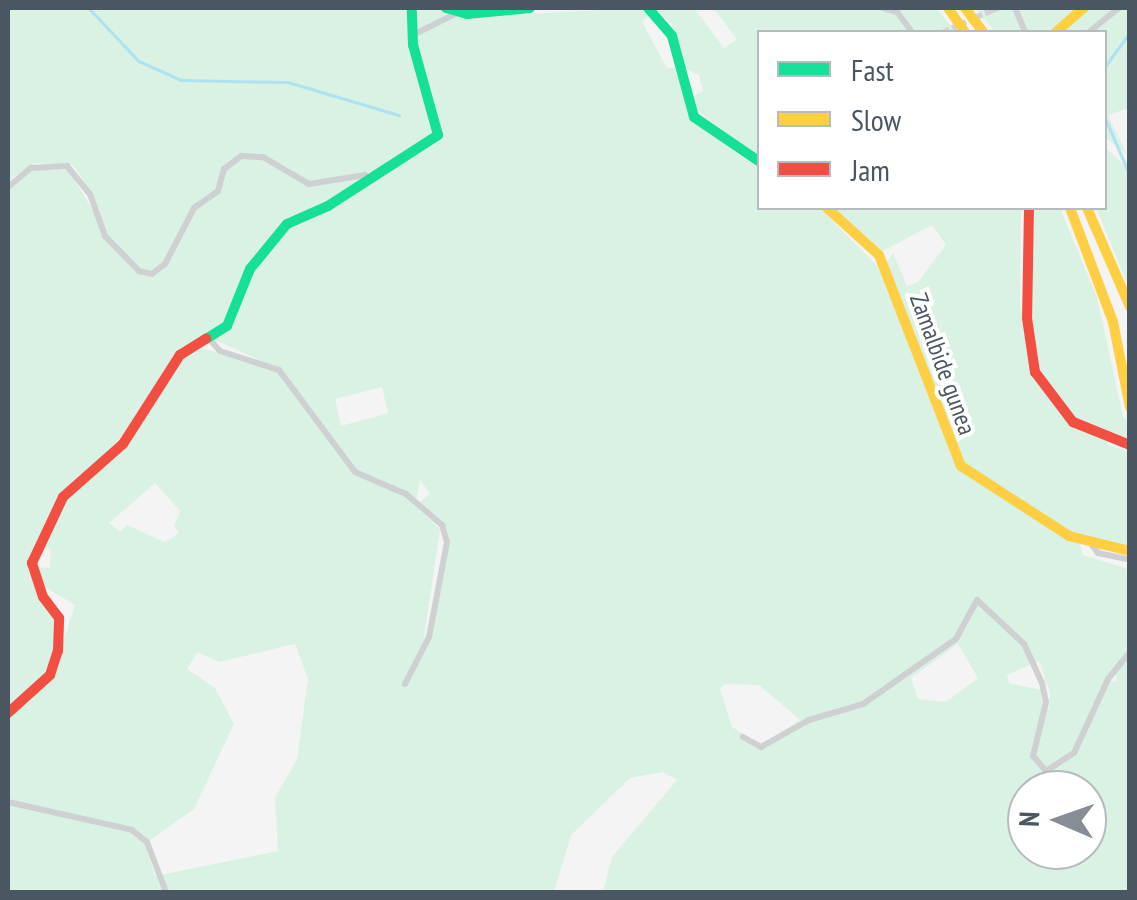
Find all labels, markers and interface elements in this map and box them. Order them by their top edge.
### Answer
legend [757,30,1107,210]
text: Fast [851,50,894,89]
text: Slow [851,100,901,139]
text: Jam [851,150,890,189]
street label: Zamalbide gunea [904,289,982,439]
north arrow [1007,770,1107,870]
text: N [1010,811,1047,827]

